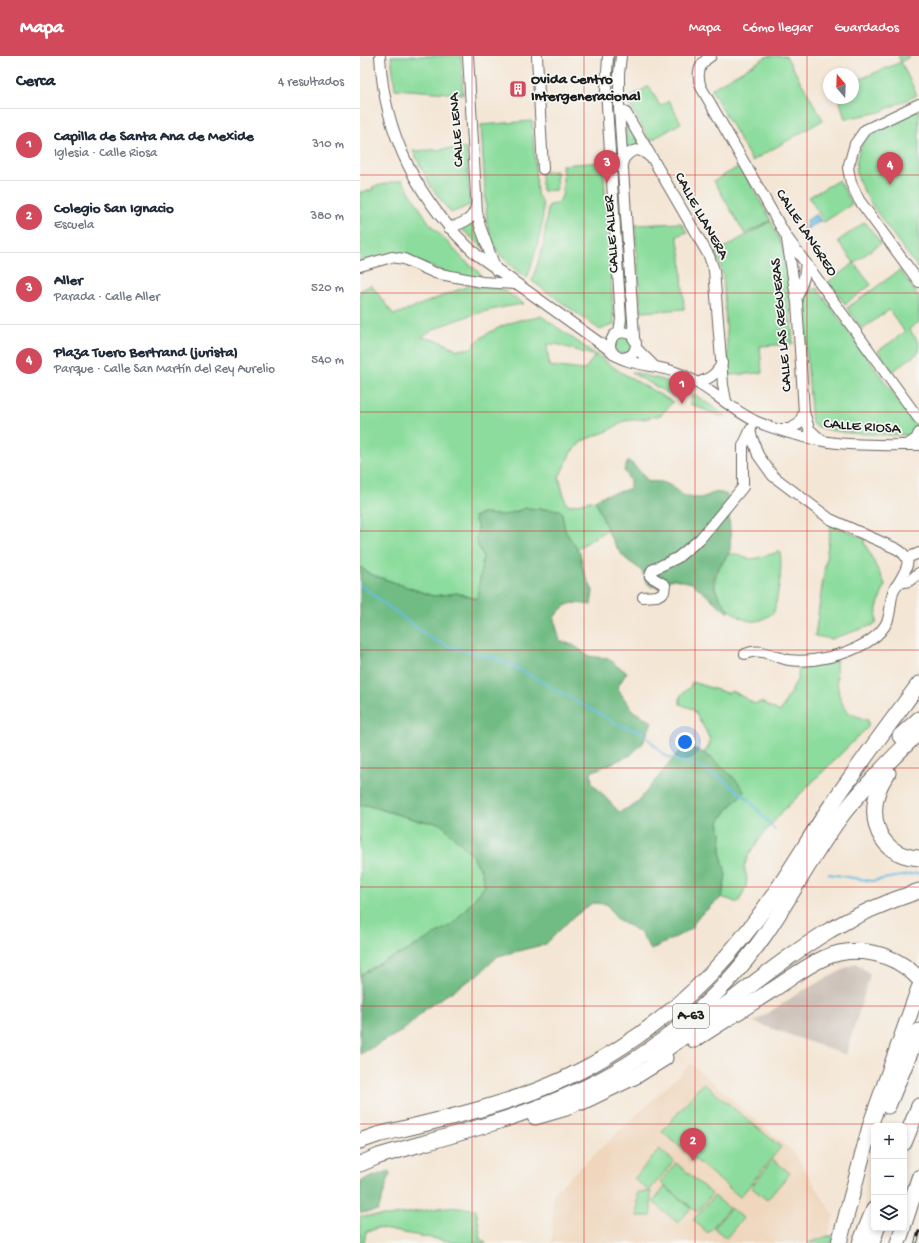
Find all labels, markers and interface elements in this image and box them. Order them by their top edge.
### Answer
text: Mapa [20,17,64,40]
text: Mapa [689,20,721,37]
text: Cómo llegar [743,20,812,37]
text: Guardados [834,20,899,37]
north arrow [823,68,859,104]
place label: Ovida Centro Intergeneracional [531,71,641,106]
text: Cerca [16,72,55,92]
text: 4 resultados [278,75,344,90]
building icon: Ovida Centro Intergeneracional [508,79,528,99]
street label: CALLE LENA [445,91,469,168]
text: Capilla de Santa Ana de Mexide [54,128,254,146]
text: 1 [26,137,32,152]
text: 310 m [312,137,344,152]
text: Iglesia · Calle Riosa [54,146,157,161]
pin: 3 [594,150,620,183]
pin: 4 [877,152,903,185]
street label: CALLE LLANERA [670,169,733,264]
street label: CALLE LANGREO [771,186,841,280]
street label: CALLE ALLER [600,193,624,273]
text: Colegio San Ignacio [54,200,174,218]
text: 2 [26,209,32,224]
text: 380 m [310,209,344,224]
text: Escuela [54,218,94,233]
street label: CALLE LAS REGUERAS [767,257,797,393]
text: Aller [54,272,83,290]
text: 3 [26,281,32,296]
text: 520 m [311,281,344,296]
text: Parada · Calle Aller [54,290,160,305]
text: Plaza Tuero Bertrand (jurista) [54,344,238,362]
text: 4 [26,353,32,368]
text: 540 m [311,353,344,368]
text: Parque · Calle San Martín del Rey Aurelio [54,362,275,377]
pin: 1 [669,371,695,404]
street label: CALLE RIOSA [823,415,902,439]
your location [675,732,695,752]
road number: A-63 [673,1004,709,1028]
map controls [871,1123,907,1231]
button: + [871,1123,907,1159]
pin: 2 [680,1128,706,1161]
button: − [871,1159,907,1195]
button: layers [871,1195,907,1231]

